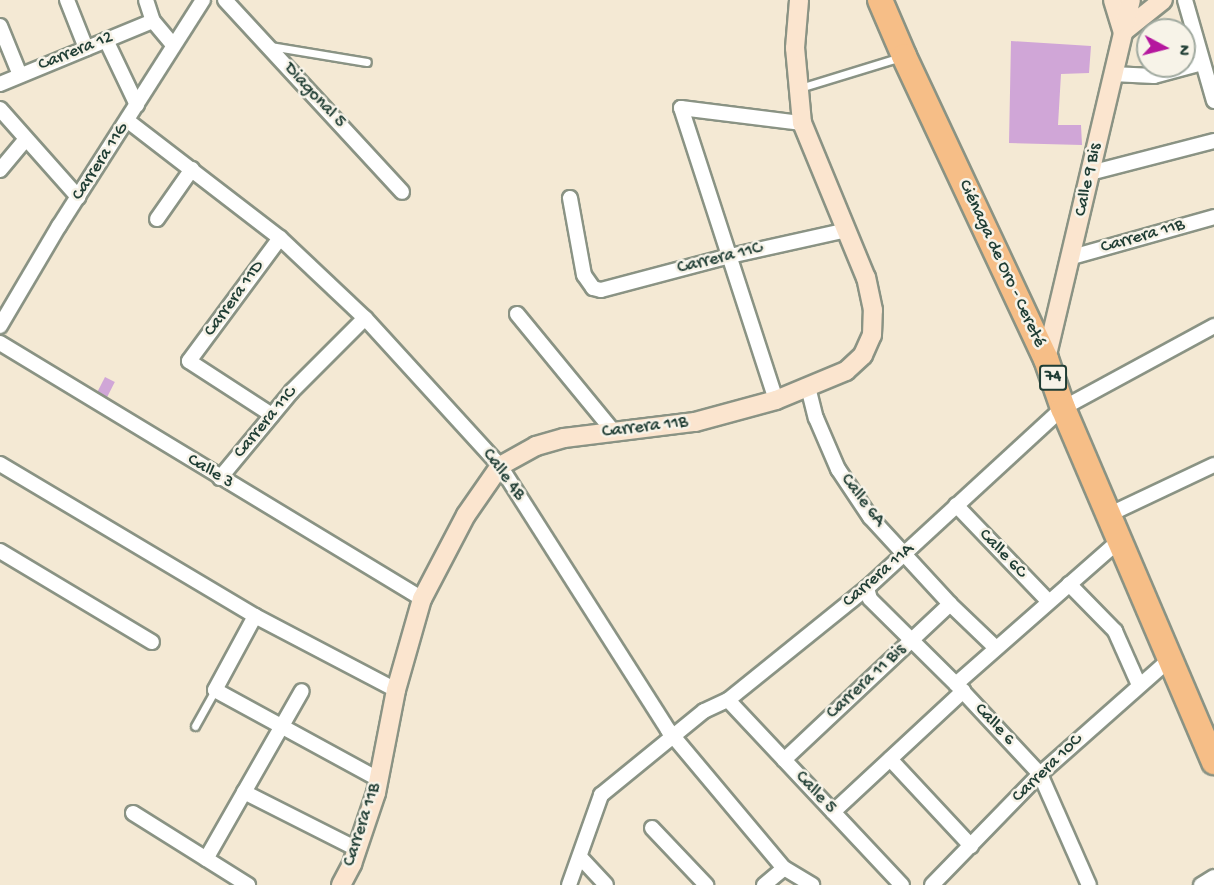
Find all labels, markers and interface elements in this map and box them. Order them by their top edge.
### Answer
north arrow [1136,18,1196,78]
street label: Carrera 12 [36,27,116,77]
text: N [1172,44,1192,56]
street label: Diagonal 5 [278,59,350,133]
street label: Carrera 11G [68,119,134,205]
street label: Calle 9 Bis [1071,141,1107,219]
street label: Ciénaga de Oro - Cereté [953,177,1049,351]
street label: Carrera 11B [1099,215,1187,259]
street label: Carrera 11C [675,238,765,280]
street label: Carrera 11D [200,257,270,341]
road number: 74 [1038,365,1068,391]
street label: Carrera 11C [230,383,302,463]
street label: Carrera 11B [601,412,689,444]
street label: Calle 4B [477,445,529,505]
street label: Calle 3 [183,450,237,494]
street label: Calle 6A [835,470,889,532]
street label: Calle 6C [973,525,1031,583]
street label: Carrera 11A [839,539,919,613]
street label: Carrera 11 Bis [823,640,911,724]
street label: Calle 6 [969,699,1019,751]
street label: Carrera 10C [1008,730,1088,808]
street label: Calle 5 [790,767,840,819]
street label: Carrera 11B [339,781,387,869]

